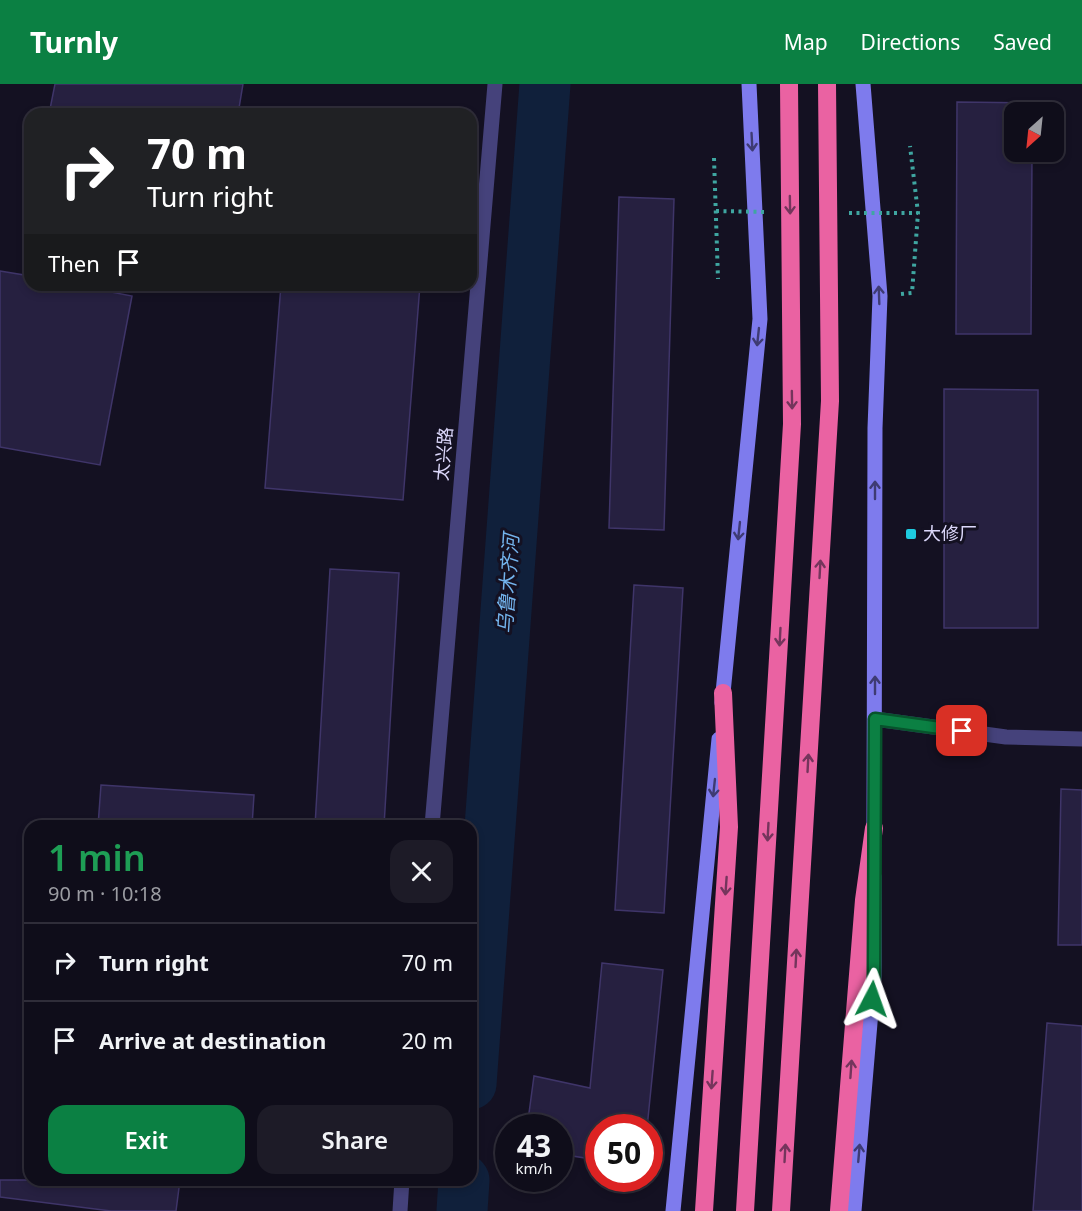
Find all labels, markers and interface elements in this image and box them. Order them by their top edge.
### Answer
text: Turnly [30,23,118,61]
text: Map [784,28,828,56]
text: Directions [861,28,960,56]
text: Saved [993,28,1052,56]
north arrow [1004,102,1064,162]
map controls [1004,102,1064,162]
text: 70 m [147,124,247,181]
icon: right [48,132,126,210]
one-way arrow [746,132,757,152]
text: Turn right [147,178,273,215]
one-way arrow [784,195,796,215]
icon: arrive [112,246,145,279]
text: Then [48,248,100,278]
one-way arrow [873,286,885,306]
one-way arrow [753,327,764,347]
one-way arrow [786,390,798,410]
street label: 太兴路 [429,426,457,482]
one-way arrow [869,481,881,501]
one-way arrow [733,521,744,541]
place label: 大修厂 [923,521,977,545]
marker: 大修厂 [904,527,918,541]
water label: 乌鲁木齐河 [491,529,525,635]
one-way arrow [814,559,825,579]
one-way arrow [774,627,785,647]
one-way arrow [869,676,881,696]
pin [936,705,987,756]
icon: arrive [945,714,978,747]
one-way arrow [803,754,814,774]
one-way arrow [708,777,719,797]
one-way arrow [762,821,773,841]
text: 1 min [48,833,146,882]
button: close [390,840,453,903]
one-way arrow [720,875,731,895]
text: 90 m · 10:18 [48,880,162,907]
icon: right [48,946,81,979]
text: Turn right [99,947,209,977]
text: 70 m [402,947,453,977]
one-way arrow [791,948,802,968]
position arrow [840,967,904,1031]
icon: arrive [48,1024,81,1057]
text: Arrive at destination [99,1025,326,1055]
text: 20 m [402,1025,453,1055]
one-way arrow [846,1060,857,1079]
one-way arrow [707,1070,718,1090]
button: Exit [48,1105,245,1174]
button: Share [257,1105,453,1174]
speed limit sign: 50 [585,1114,663,1192]
text: 43 [517,1125,551,1166]
one-way arrow [779,1143,790,1163]
one-way arrow [854,1143,865,1163]
text: km/h [516,1158,552,1178]

